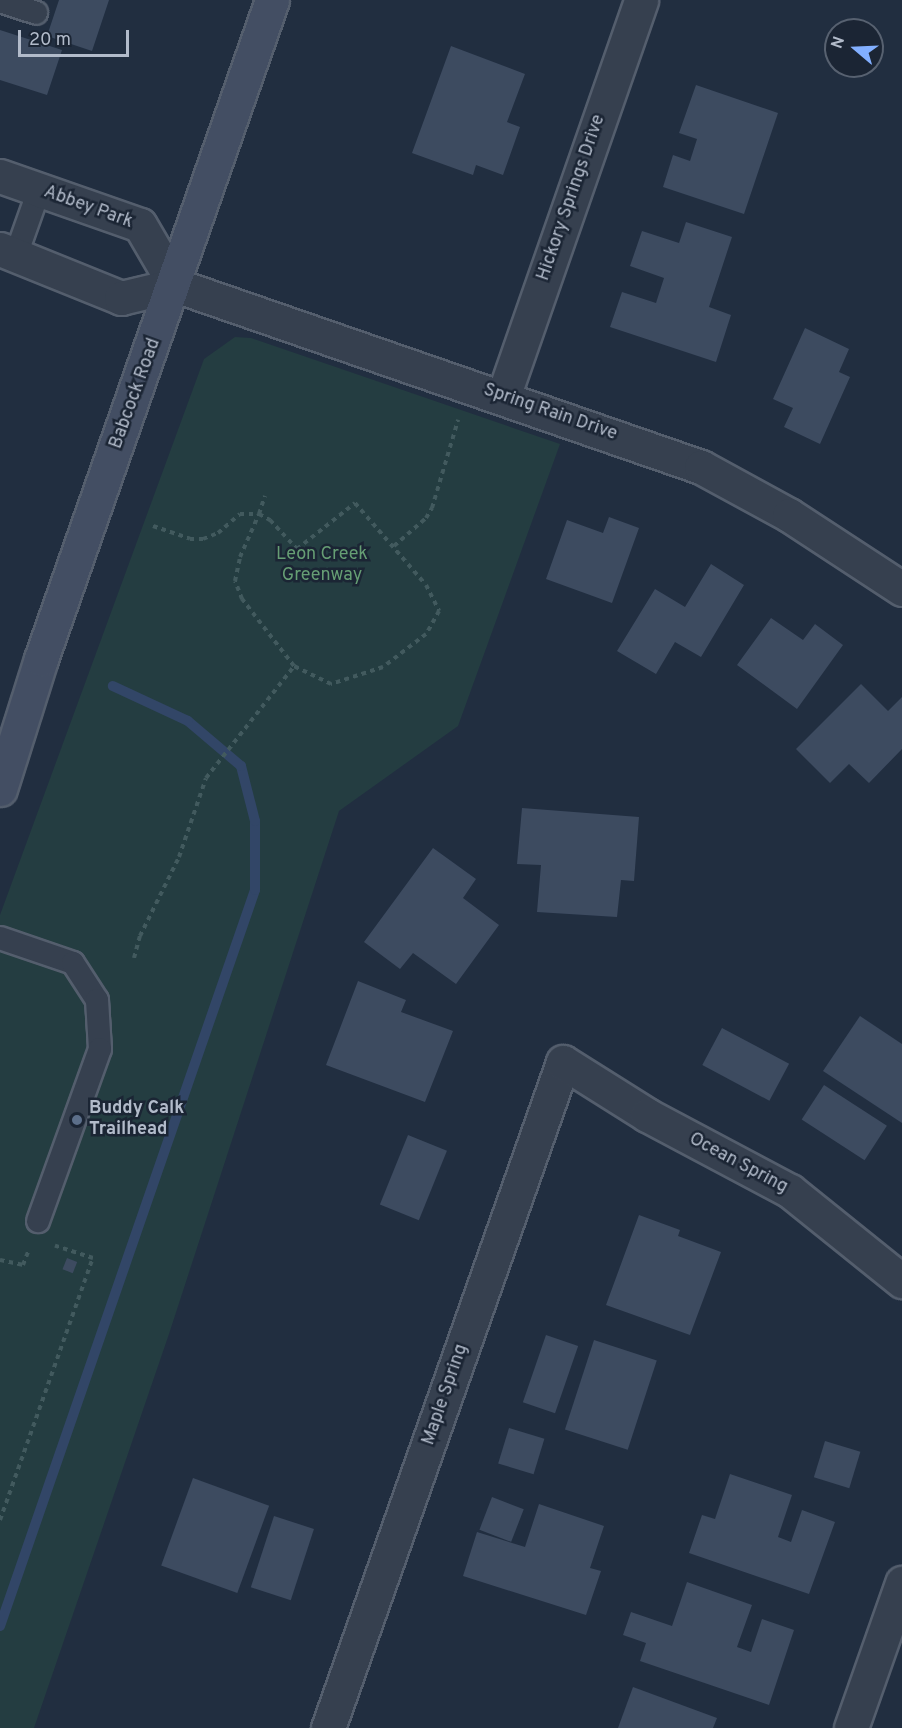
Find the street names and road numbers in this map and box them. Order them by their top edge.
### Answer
street label: Hickory Springs Drive [533,112,611,284]
street label: Abbey Park [41,182,135,234]
street label: Babcock Road [106,336,166,452]
street label: Spring Rain Drive [480,380,620,446]
street label: Ocean Spring [685,1129,791,1199]
street label: Maple Spring [419,1342,473,1448]

